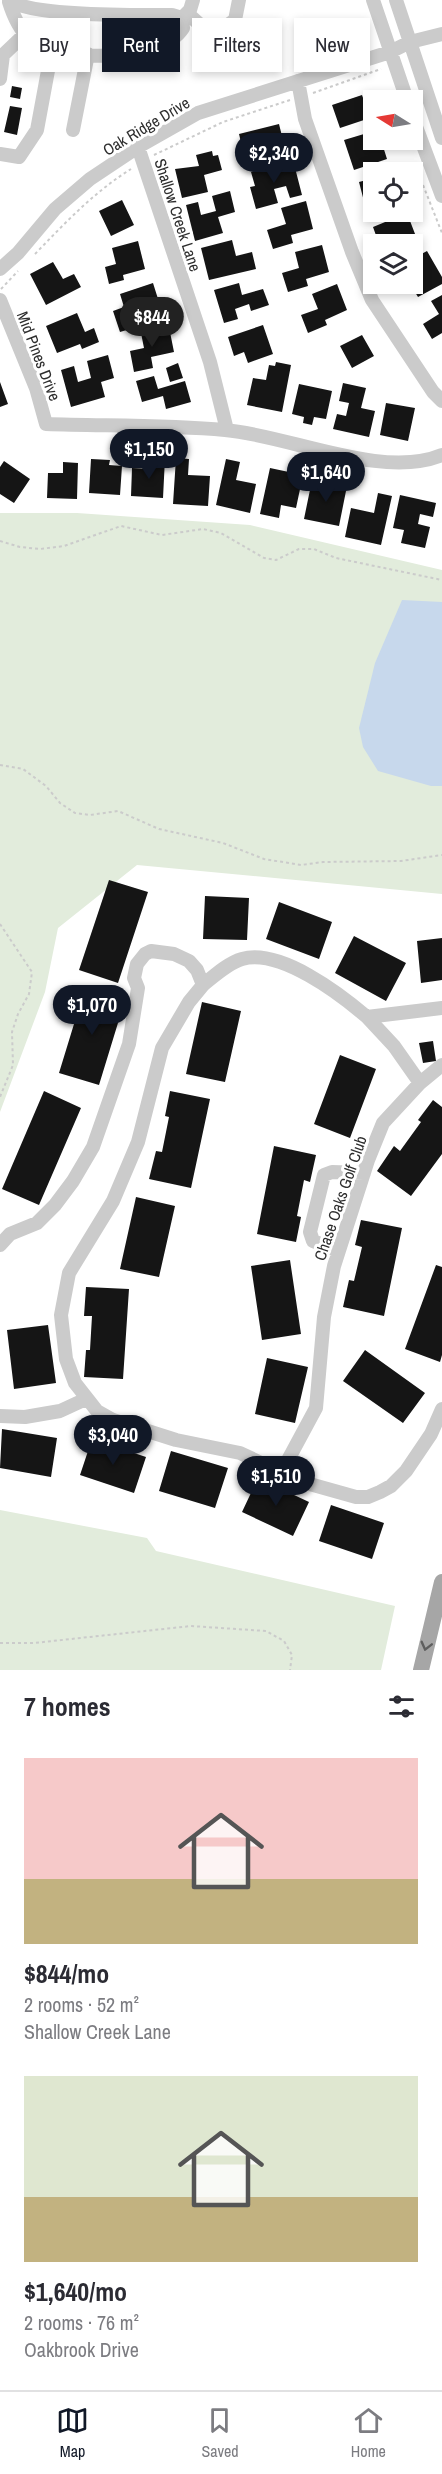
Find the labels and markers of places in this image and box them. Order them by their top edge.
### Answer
pin: $2,340 [225,133,323,184]
pin: $844 [116,297,188,348]
pin: $1,150 [100,429,198,480]
pin: $1,640 [277,452,375,503]
pin: $1,070 [43,985,141,1036]
pin: $3,040 [64,1415,162,1466]
pin: $1,510 [227,1456,325,1507]

